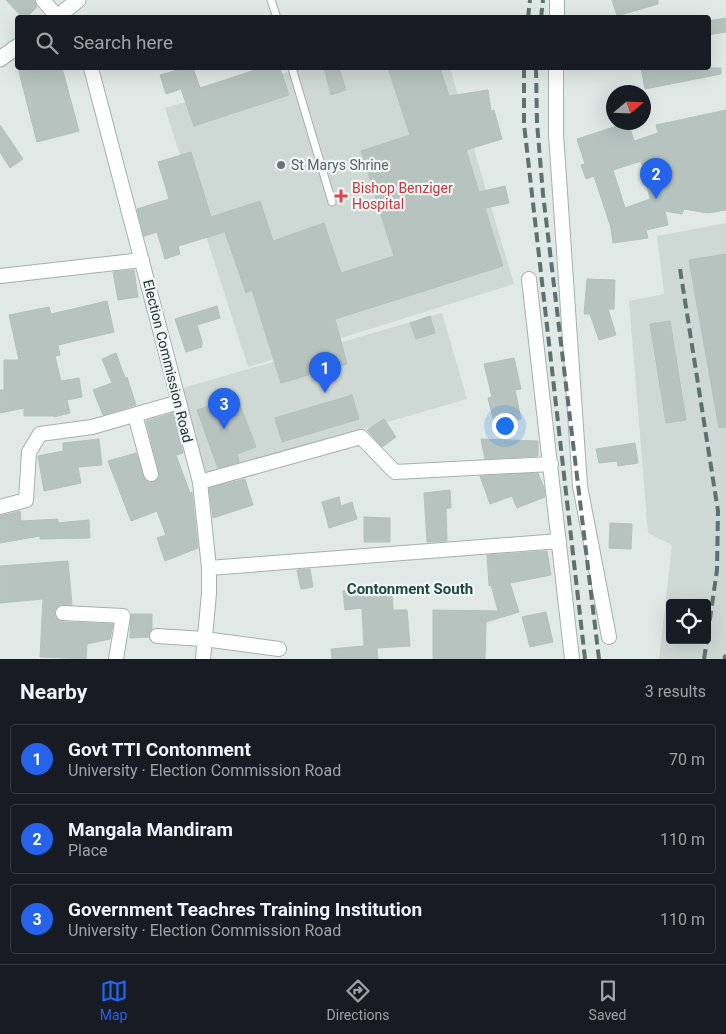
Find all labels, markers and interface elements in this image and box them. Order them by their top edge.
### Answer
search box [15,15,711,70]
icon: search [33,29,61,57]
text: Search here [73,31,173,54]
north arrow [606,85,651,130]
place label: St Marys Shrine [291,157,389,173]
pin: 2 [640,158,672,199]
marker: St Marys Shrine [275,159,287,171]
place label: Bishop Benziger Hospital [352,180,453,212]
marker: Bishop Benziger Hospital [334,189,348,203]
street label: Election Commission Road [140,278,196,444]
pin: 1 [309,352,341,393]
pin: 3 [208,388,240,429]
your location [492,413,518,439]
district label: Contonment South [347,580,473,598]
map controls [666,599,711,644]
button: locate [666,599,711,644]
text: Nearby [20,680,87,704]
text: 3 results [645,682,706,701]
text: Govt TTI Contonment [68,738,251,761]
text: 1 [32,750,42,769]
text: 70 m [669,750,705,769]
text: University · Election Commission Road [68,761,341,780]
text: Mangala Mandiram [68,818,233,841]
text: 2 [32,830,42,849]
text: 110 m [660,830,705,849]
text: Place [68,841,108,860]
text: Government Teachres Training Institution [68,898,422,921]
text: 3 [32,910,42,929]
text: 110 m [660,910,705,929]
text: University · Election Commission Road [68,921,341,940]
tab: Map [100,977,128,1023]
tab: Directions [327,977,390,1023]
tab: Saved [589,977,626,1023]

